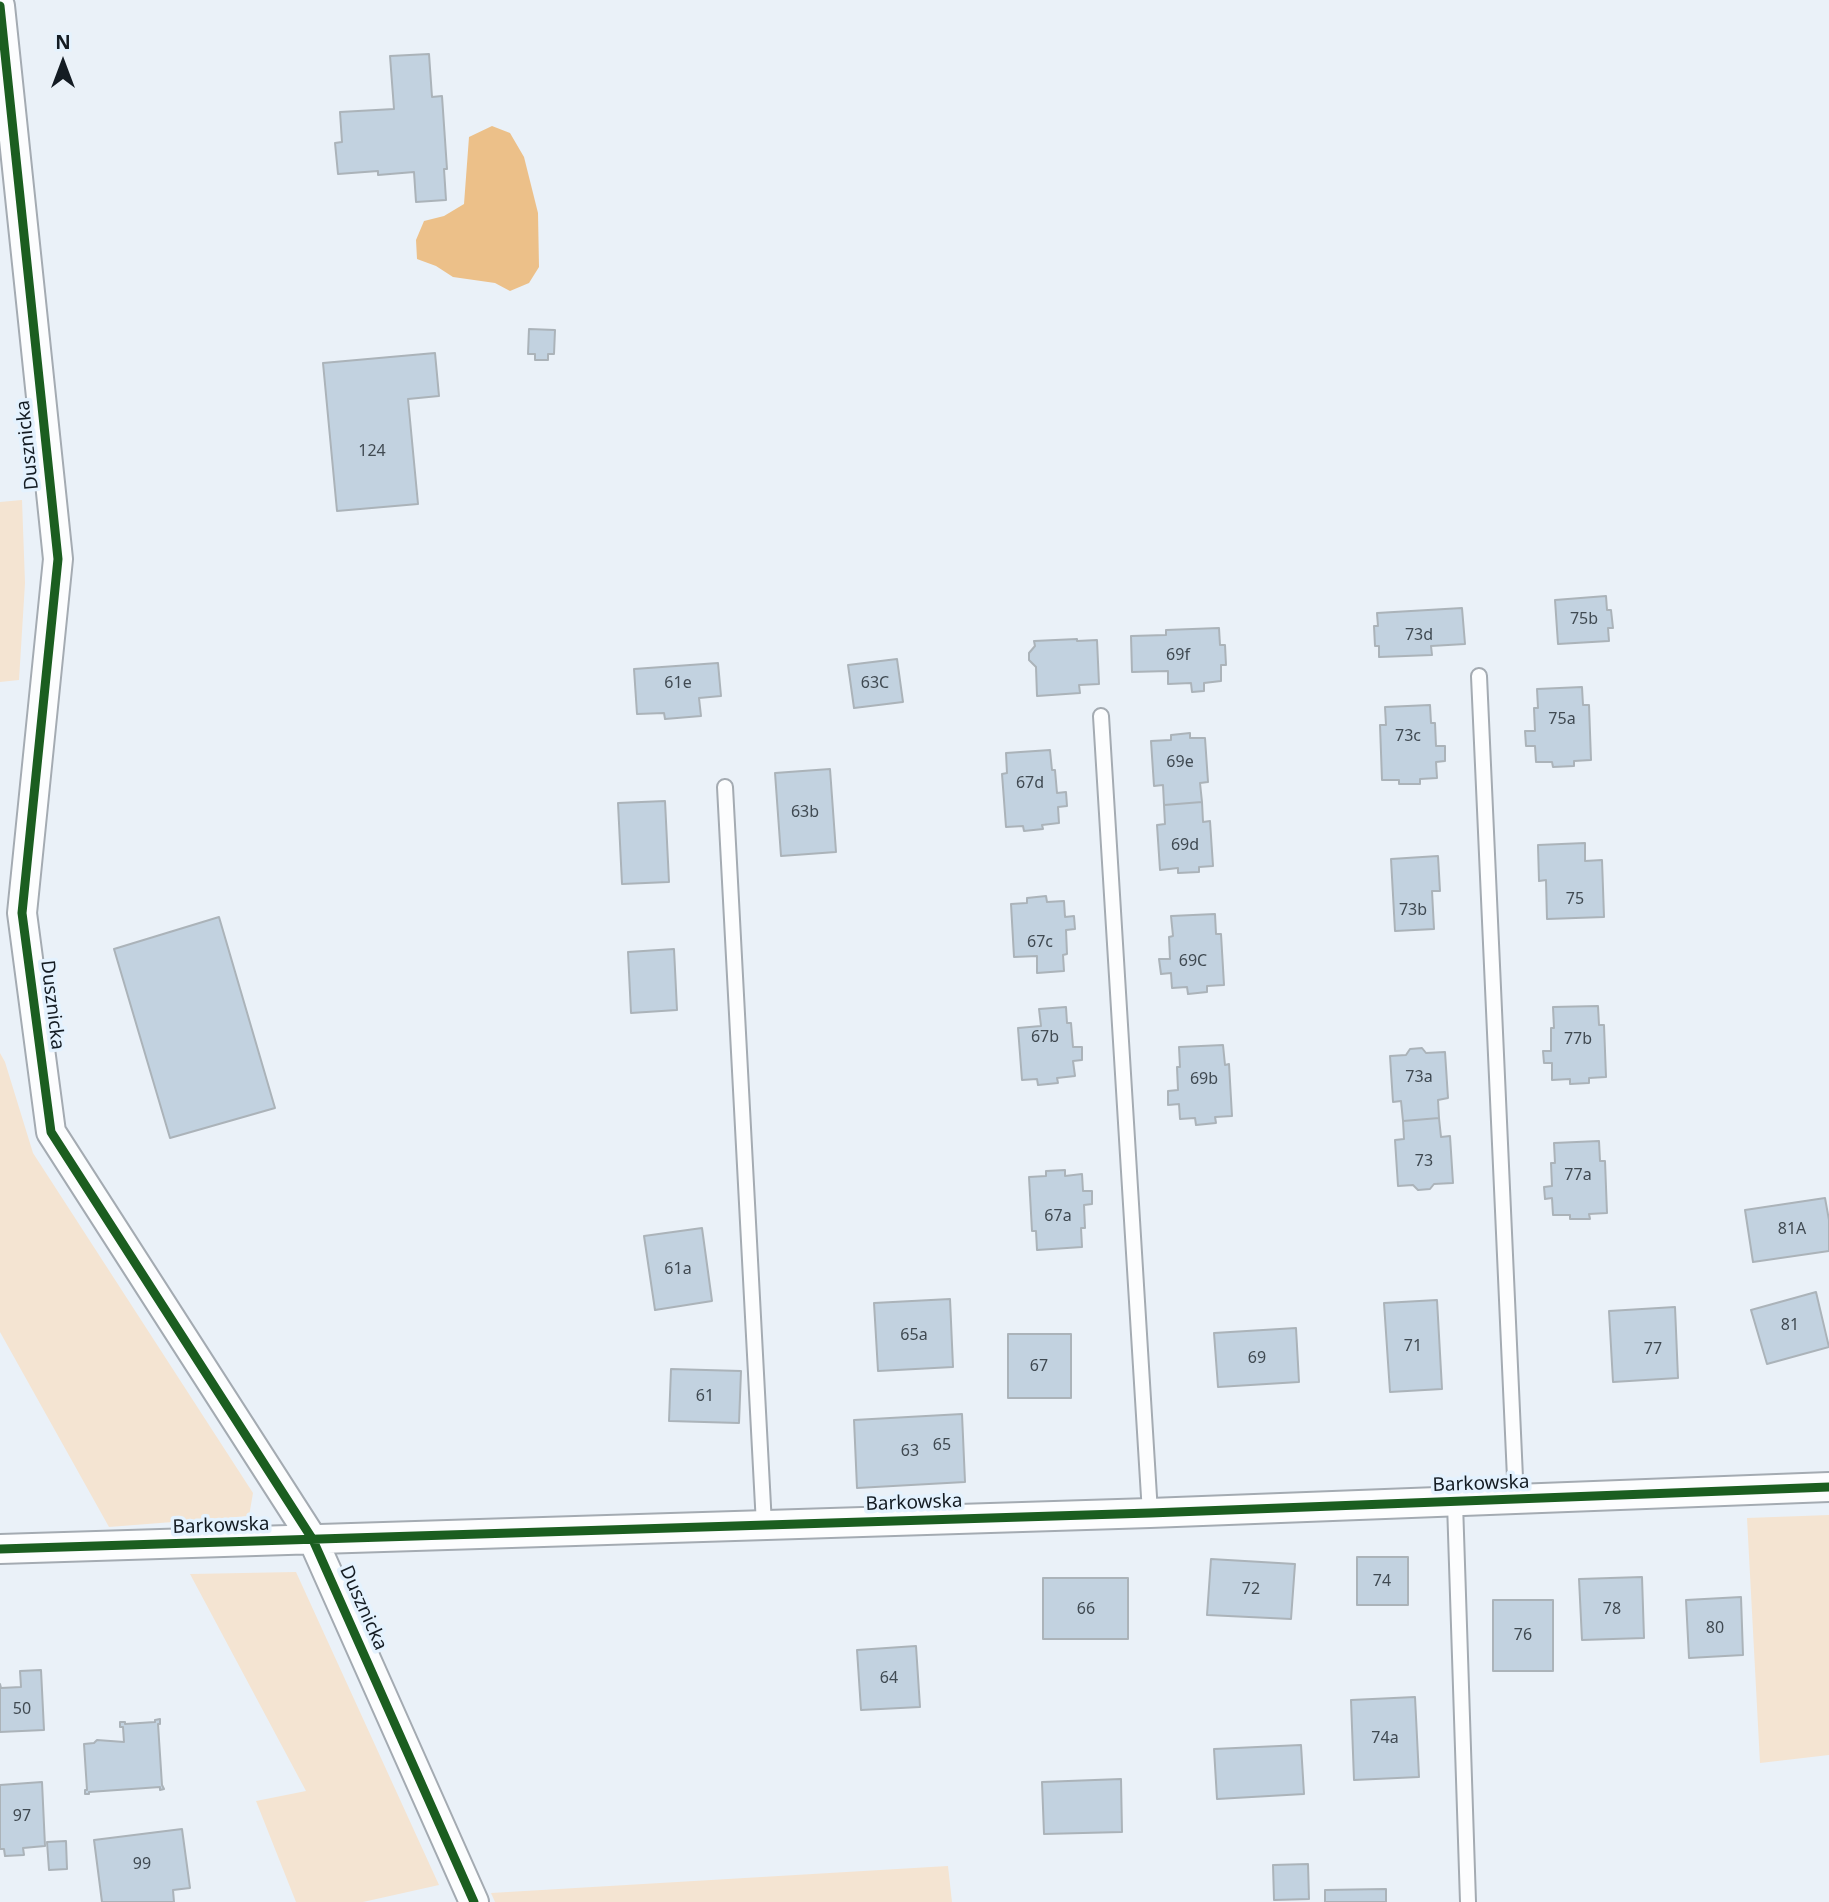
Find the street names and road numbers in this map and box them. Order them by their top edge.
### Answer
street label: Dusznicka [12,399,44,491]
street label: Dusznicka [35,959,69,1051]
street label: Barkowska [1432,1471,1530,1497]
street label: Barkowska [865,1490,963,1516]
street label: Barkowska [172,1513,270,1539]
street label: Dusznicka [334,1562,392,1654]

